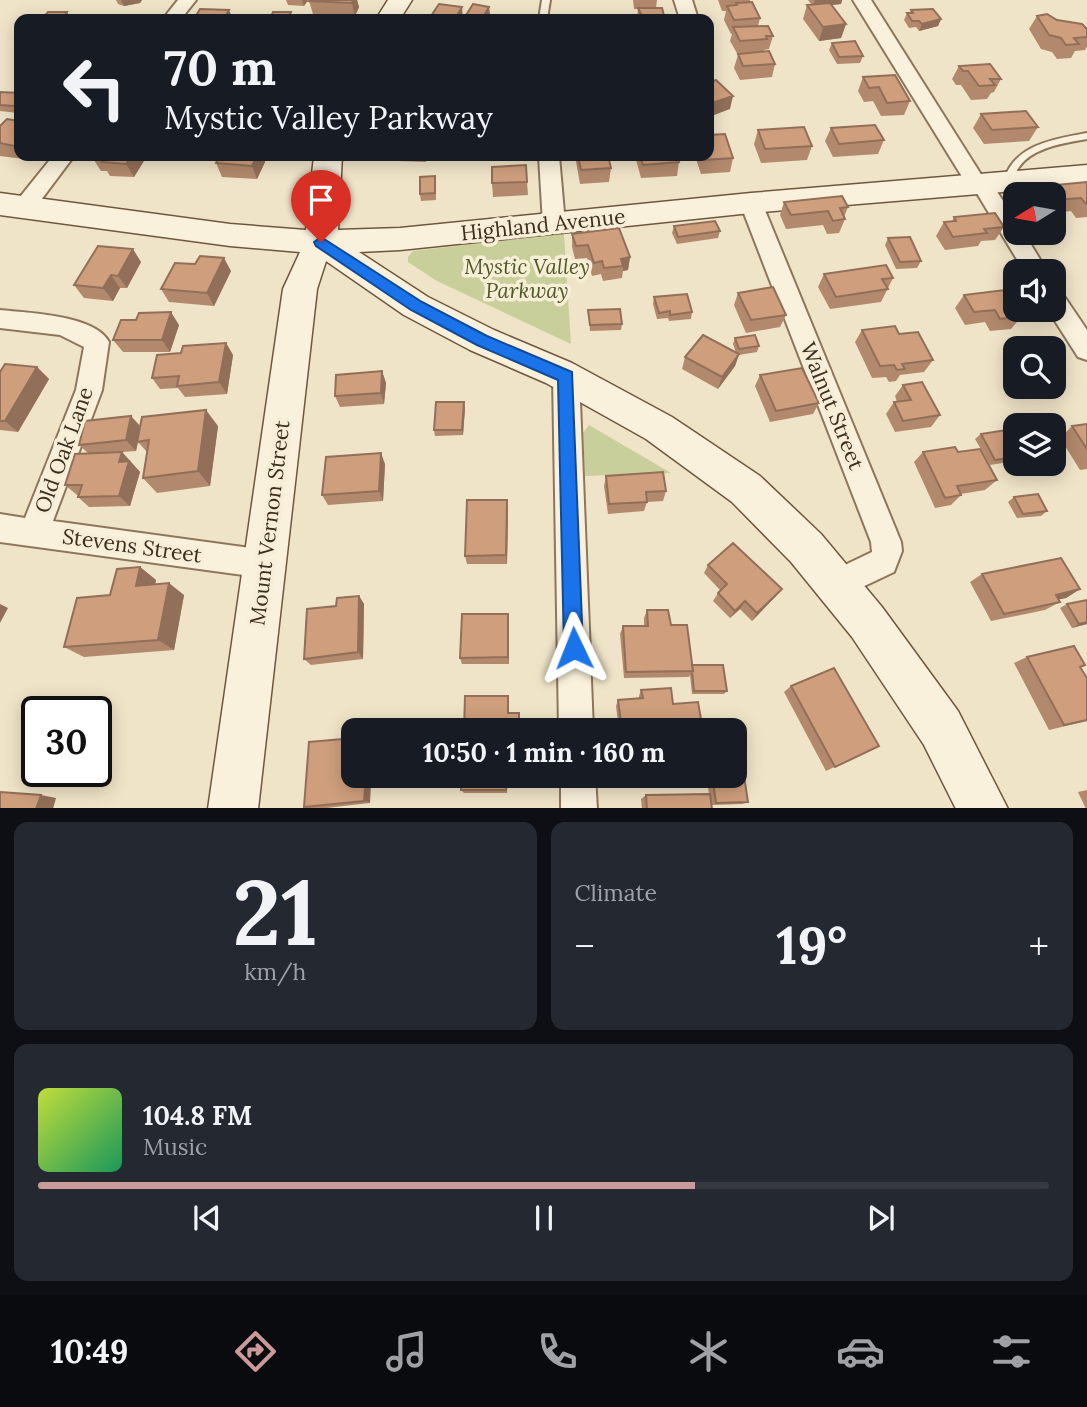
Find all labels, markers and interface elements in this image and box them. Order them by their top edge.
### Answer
text: 70 m [164,36,276,98]
icon: left [49,42,140,133]
text: Mystic Valley Parkway [164,97,493,138]
pin [291,170,351,242]
icon: arrive [302,181,340,219]
north arrow [1003,182,1066,245]
map controls [1003,182,1066,476]
street label: Highland Avenue [459,202,627,247]
park label: Mystic Valley Parkway [464,253,590,304]
button: sound [1003,259,1066,322]
button: search [1003,336,1066,399]
street label: Walnut Street [795,338,871,474]
street label: Old Oak Lane [28,383,99,517]
button: layers [1003,413,1066,476]
street label: Mount Vernon Street [244,418,296,627]
street label: Stevens Street [61,522,204,569]
position arrow [537,611,611,685]
speed limit sign: 30 [21,696,112,787]
text: 10:50 · 1 min · 160 m [423,736,665,769]
text: 21 [233,853,318,970]
text: Climate [575,878,657,907]
text: 19° [776,912,847,978]
text: − [575,922,595,970]
text: + [1029,922,1049,970]
text: km/h [244,957,306,986]
text: 104.8 FM [143,1099,252,1132]
text: Music [143,1132,207,1161]
icon: previous [188,1199,226,1237]
icon: pause [525,1199,563,1237]
icon: next [862,1199,900,1237]
icon: directions [231,1327,280,1376]
icon: music [382,1327,431,1376]
icon: phone [533,1327,582,1376]
icon: climate [684,1327,733,1376]
icon: car [836,1327,885,1376]
icon: filters [987,1327,1036,1376]
text: 10:49 [51,1331,128,1372]

